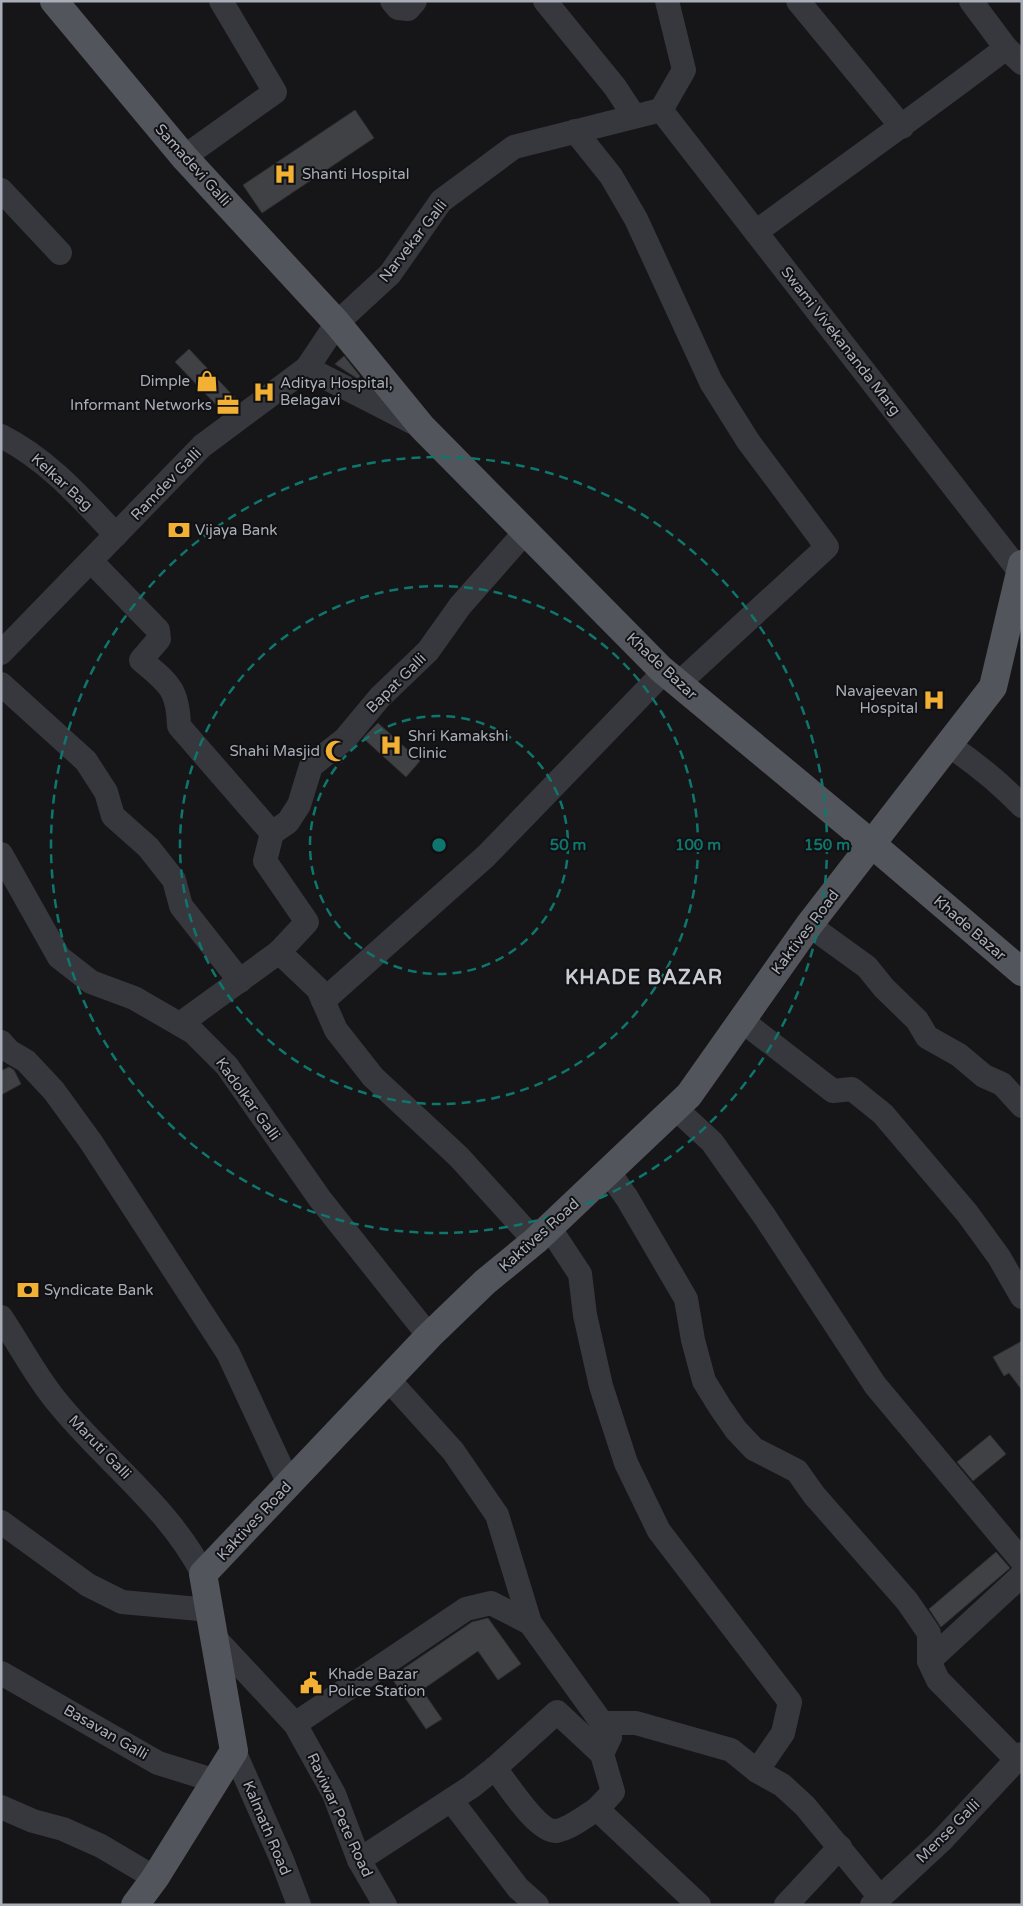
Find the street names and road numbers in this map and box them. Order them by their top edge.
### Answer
street label: Samadevi Galli [151,120,235,210]
street label: Narvekar Galli [375,196,451,286]
street label: Swami Vivekananda Marg [777,263,905,419]
street label: Ramdev Galli [127,444,205,524]
street label: Kelkar Bag [27,450,97,514]
street label: Khade Bazar [623,629,701,703]
street label: Bapat Galli [362,649,430,717]
street label: Kaktives Road [767,886,843,978]
street label: Khade Bazar [930,892,1010,964]
street label: Kadolkar Galli [212,1054,284,1144]
street label: Kaktives Road [495,1194,583,1276]
street label: Maruti Galli [65,1411,135,1483]
street label: Kaktives Road [213,1478,295,1564]
street label: Basavan Galli [61,1701,151,1763]
street label: Raviwar Pete Road [303,1750,377,1880]
street label: Kalmath Road [239,1778,295,1878]
street label: Mense Galli [912,1795,984,1867]

